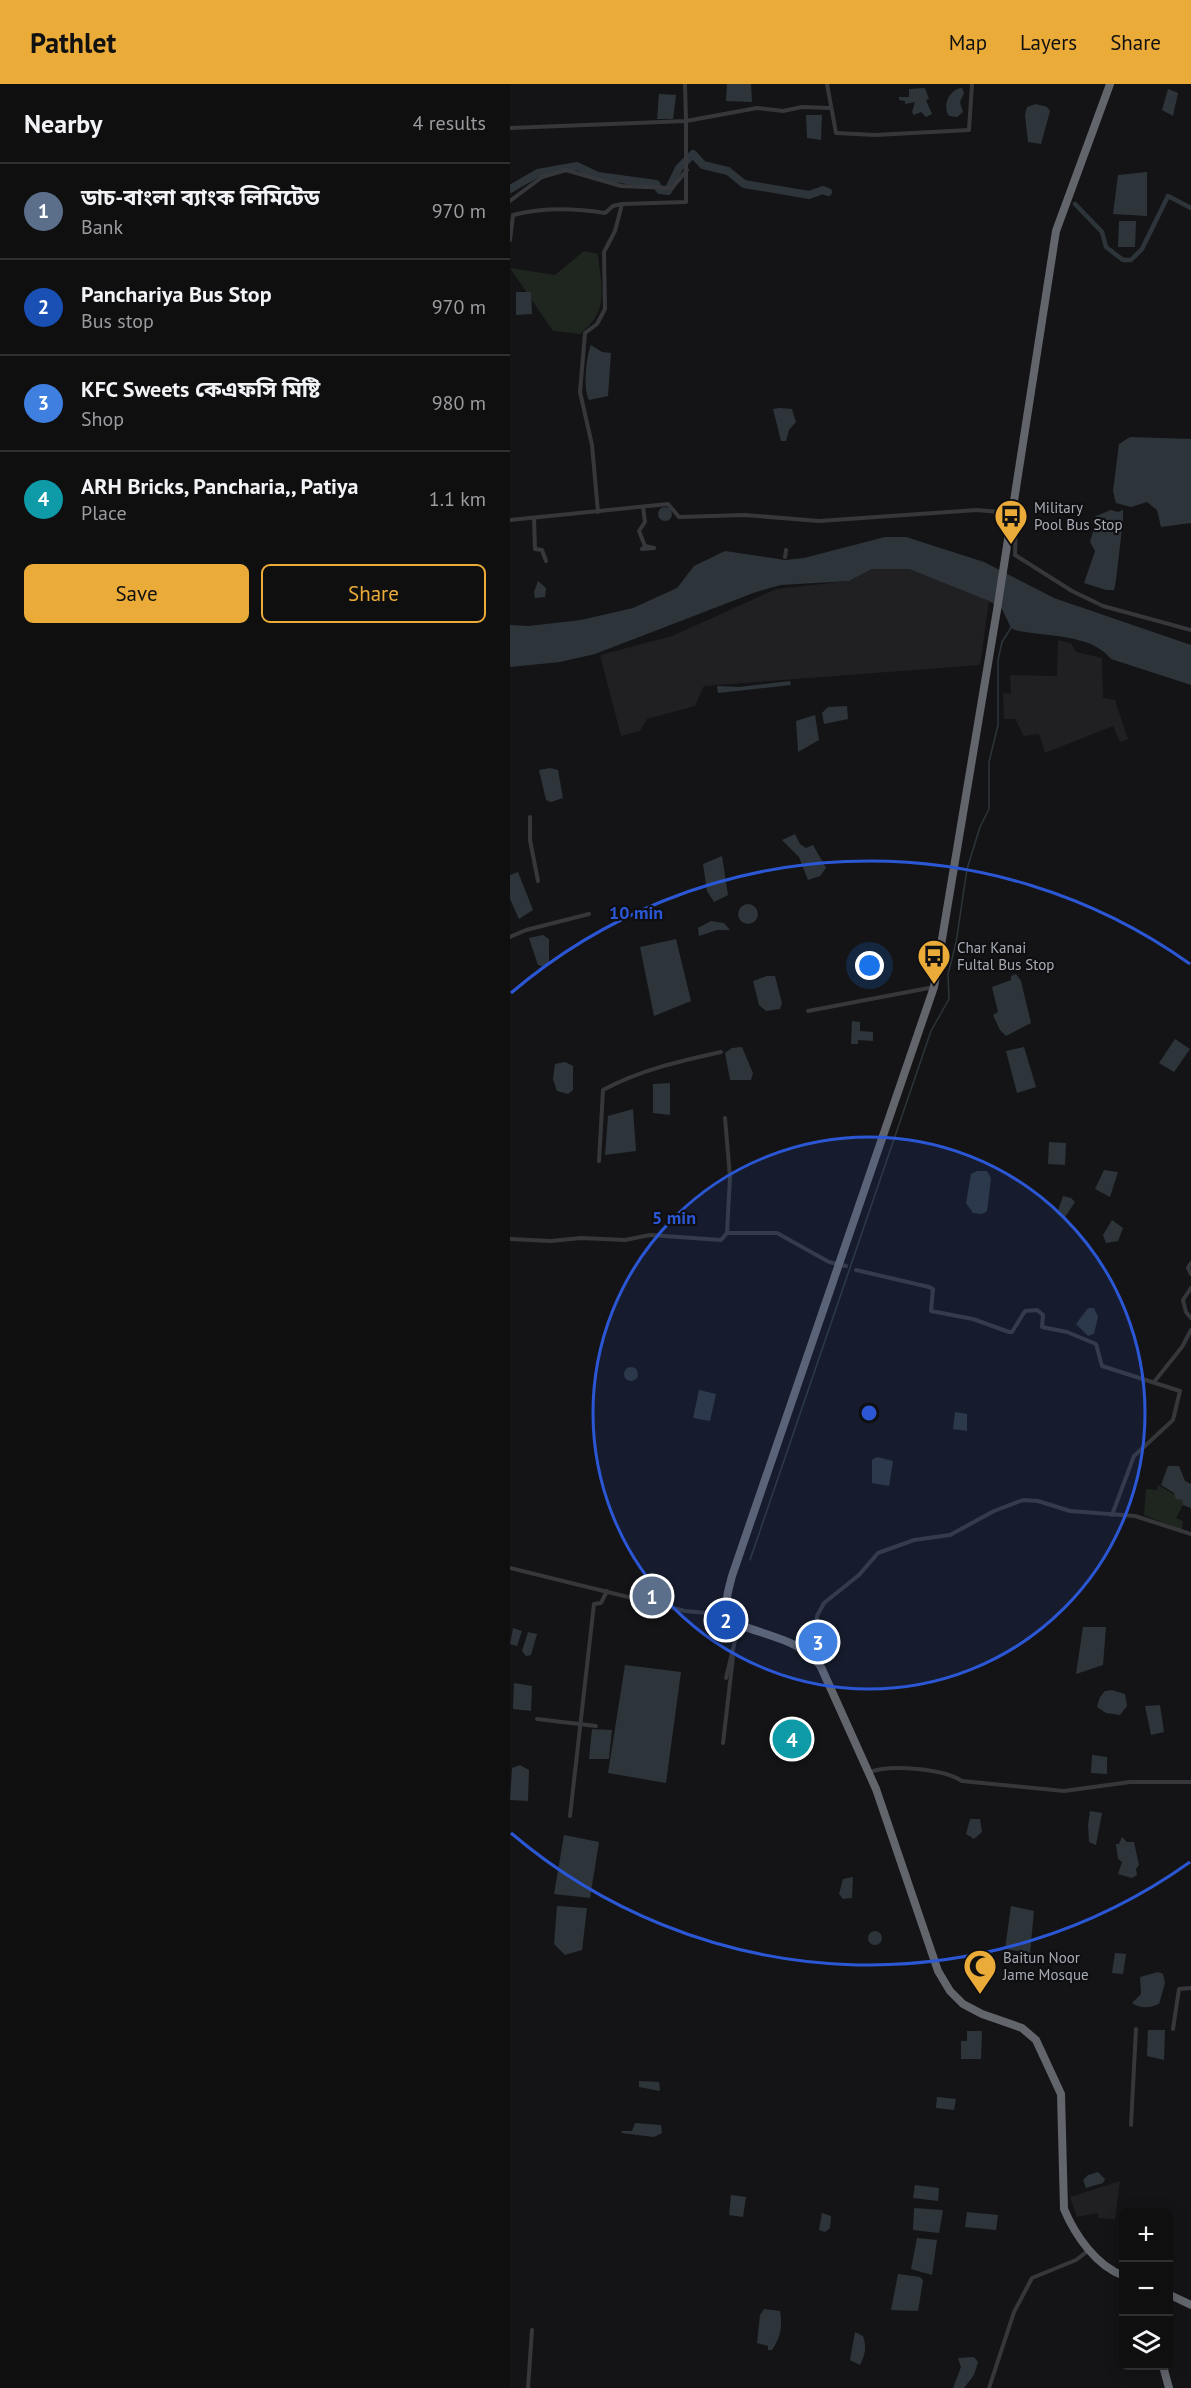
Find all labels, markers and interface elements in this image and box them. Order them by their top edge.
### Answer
text: Pathlet [30,24,116,61]
text: Map [949,29,987,56]
text: Layers [1020,29,1077,56]
text: Share [1110,29,1161,56]
text: Nearby [24,107,102,140]
text: 4 results [413,110,486,136]
text: ডাচ-বাংলা ব্যাংক লিমিটেড [81,183,320,211]
text: 1 [38,198,49,224]
text: 970 m [432,198,486,224]
text: Bank [81,214,123,240]
text: Panchariya Bus Stop [81,280,272,308]
text: 2 [38,294,49,320]
text: 970 m [432,294,486,320]
text: Bus stop [81,308,154,334]
text: KFC Sweets কেএফসি মিষ্টি [81,375,320,403]
text: 3 [38,390,49,416]
text: 980 m [432,390,486,416]
text: Shop [81,406,124,432]
text: ARH Bricks, Pancharia,, Patiya [81,472,358,500]
text: 4 [38,486,49,512]
text: 1.1 km [429,486,486,512]
bus stop icon: Military Pool Bus Stop [993,498,1029,545]
place label: Military Pool Bus Stop [1034,498,1123,534]
text: Place [81,500,127,526]
button: Save [24,564,249,623]
button: Share [261,564,486,623]
text: 10 min [609,901,663,924]
bus stop icon: Char Kanai Fultal Bus Stop [916,938,952,985]
place label: Char Kanai Fultal Bus Stop [957,938,1054,974]
your location [855,951,884,980]
text: 5 min [652,1206,696,1229]
centre of rings [859,1403,879,1423]
pin: 1 [632,1574,672,1618]
pin: 2 [706,1598,746,1642]
pin: 3 [798,1620,838,1664]
pin: 4 [772,1716,812,1762]
mosque icon: Baitun Noor Jame Mosque [962,1948,998,1995]
place label: Baitun Noor Jame Mosque [1002,1948,1089,1984]
map controls [1119,2208,1173,2370]
button: + [1119,2208,1173,2262]
button: − [1119,2262,1173,2316]
button: layers [1119,2316,1173,2370]

